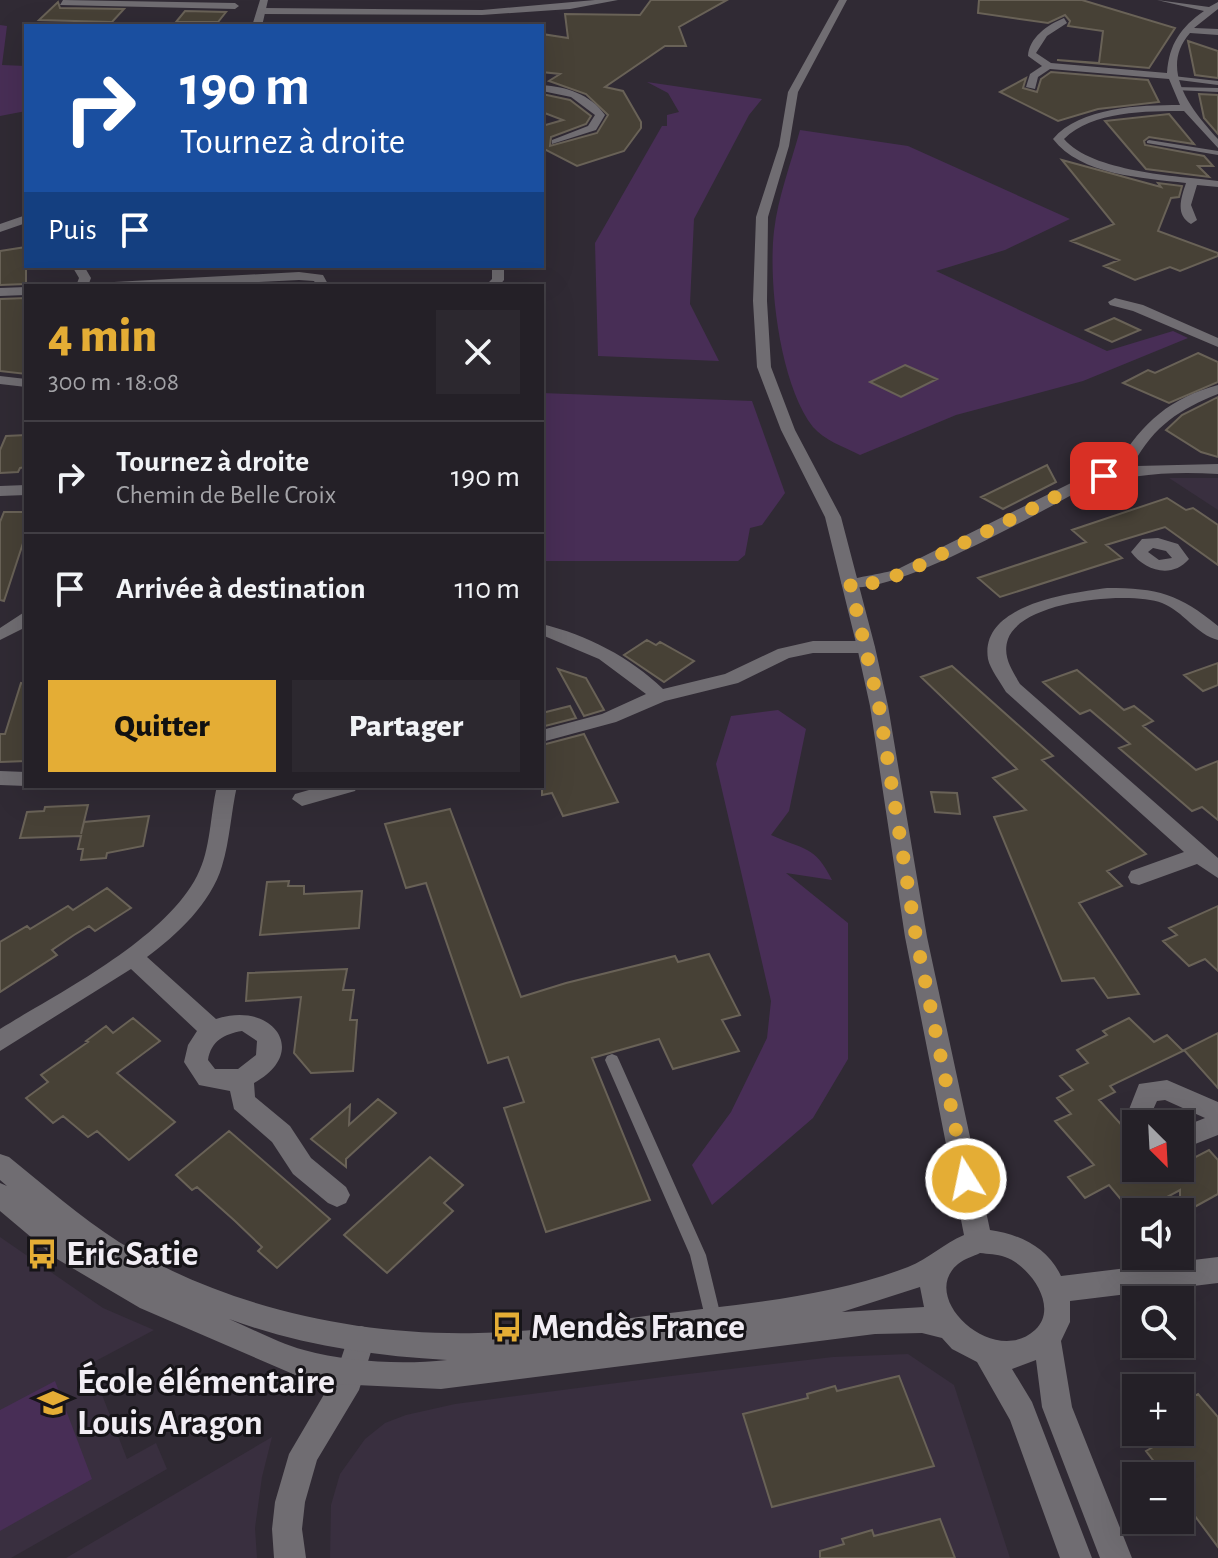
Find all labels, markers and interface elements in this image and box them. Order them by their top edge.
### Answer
icon: right [48,56,152,160]
text: 190 m [180,59,310,115]
text: Tournez à droite [180,124,405,160]
icon: arrive [113,208,157,252]
text: Puis [48,215,97,245]
button: close [436,310,520,394]
text: 4 min [48,313,157,361]
text: 300 m · 18:08 [48,369,179,395]
pin [1070,442,1138,510]
text: Tournez à droite [116,447,309,477]
icon: arrive [1082,454,1126,498]
icon: right [48,455,92,499]
text: 190 m [451,462,520,492]
text: Chemin de Belle Croix [116,482,336,508]
icon: arrive [48,567,92,611]
text: Arrivée à destination [116,574,366,604]
text: 110 m [455,574,520,604]
button: Quitter [48,680,276,772]
button: Partager [292,680,520,772]
north arrow [1122,1110,1194,1182]
map controls [1122,1110,1194,1534]
position arrow [924,1137,1008,1221]
button: sound [1122,1198,1194,1270]
place label: Eric Satie [66,1236,198,1272]
bus stop icon: Eric Satie [25,1237,59,1271]
button: search [1122,1286,1194,1358]
place label: Mendès France [531,1309,745,1345]
bus stop icon: Mendès France [490,1310,524,1344]
place label: École élémentaire Louis Aragon [77,1361,335,1441]
button: + [1122,1374,1194,1446]
school or university icon: École élémentaire Louis Aragon [36,1386,70,1420]
button: − [1122,1462,1194,1534]

